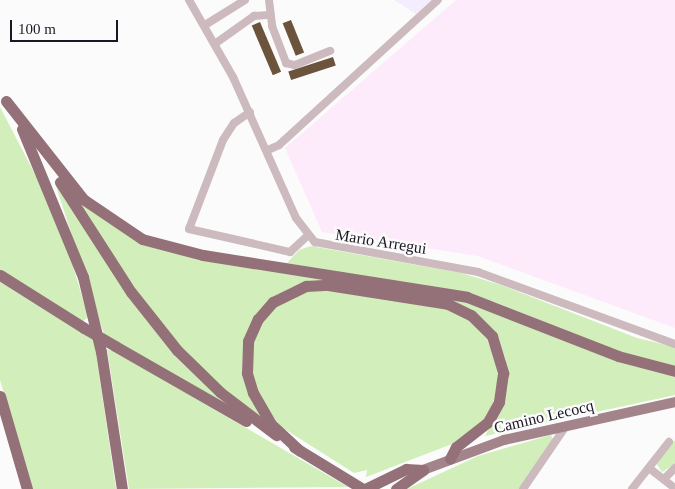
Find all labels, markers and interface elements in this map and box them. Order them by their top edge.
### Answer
scale bar [12,10,120,42]
text: 100 m [18,21,56,37]
street label: Mario Arregui [334,225,428,259]
street label: Camino Lecocq [492,396,596,438]

